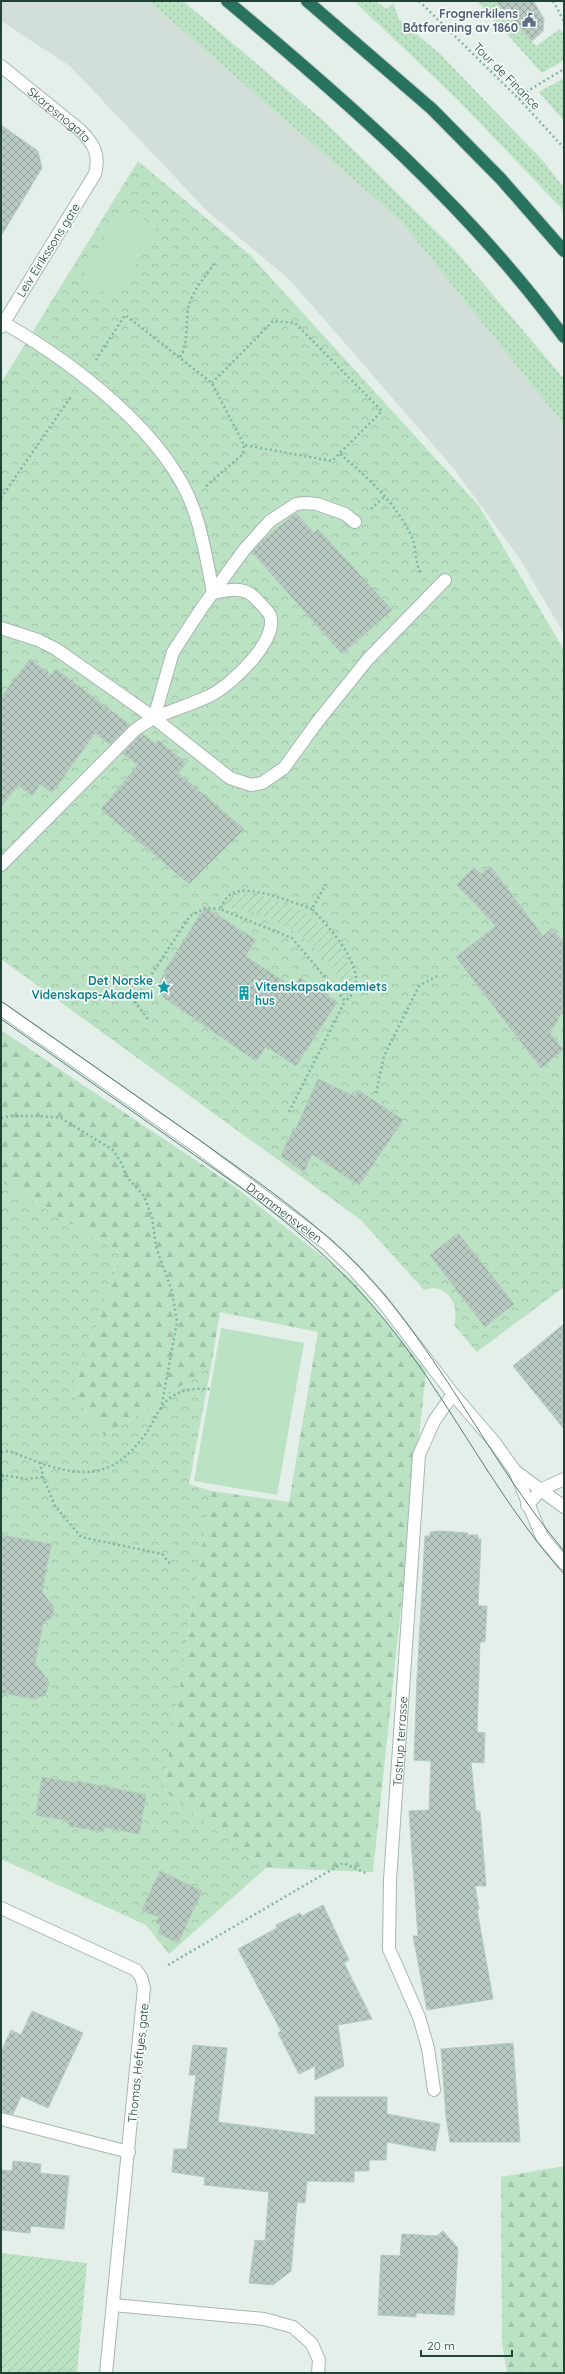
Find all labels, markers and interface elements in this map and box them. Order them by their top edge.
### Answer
place label: Frognerkilens Båtforening av 1860 [403,6,518,35]
public building icon: Frognerkilens Båtforening av 1860 [521,12,537,28]
street label: Tour de Finance [470,39,544,113]
street label: Skarpsnogata [25,83,95,145]
street label: Leiv Eirikssons gate [13,200,83,300]
place label: Det Norske Videnskaps-Akademi [32,973,153,1002]
place icon: Det Norske Videnskaps-Akademi [156,979,172,995]
place label: Vitenskapsakademiets hus [255,979,387,1008]
building icon: Vitenskapsakademiets hus [236,985,252,1001]
street label: Drammensveien [244,1179,326,1246]
street label: Tostrup terrasse [389,1696,410,1787]
street label: Thomas Heftyes gate [124,2002,152,2124]
scale bar [421,2332,512,2358]
text: 20 m [427,2338,455,2353]

